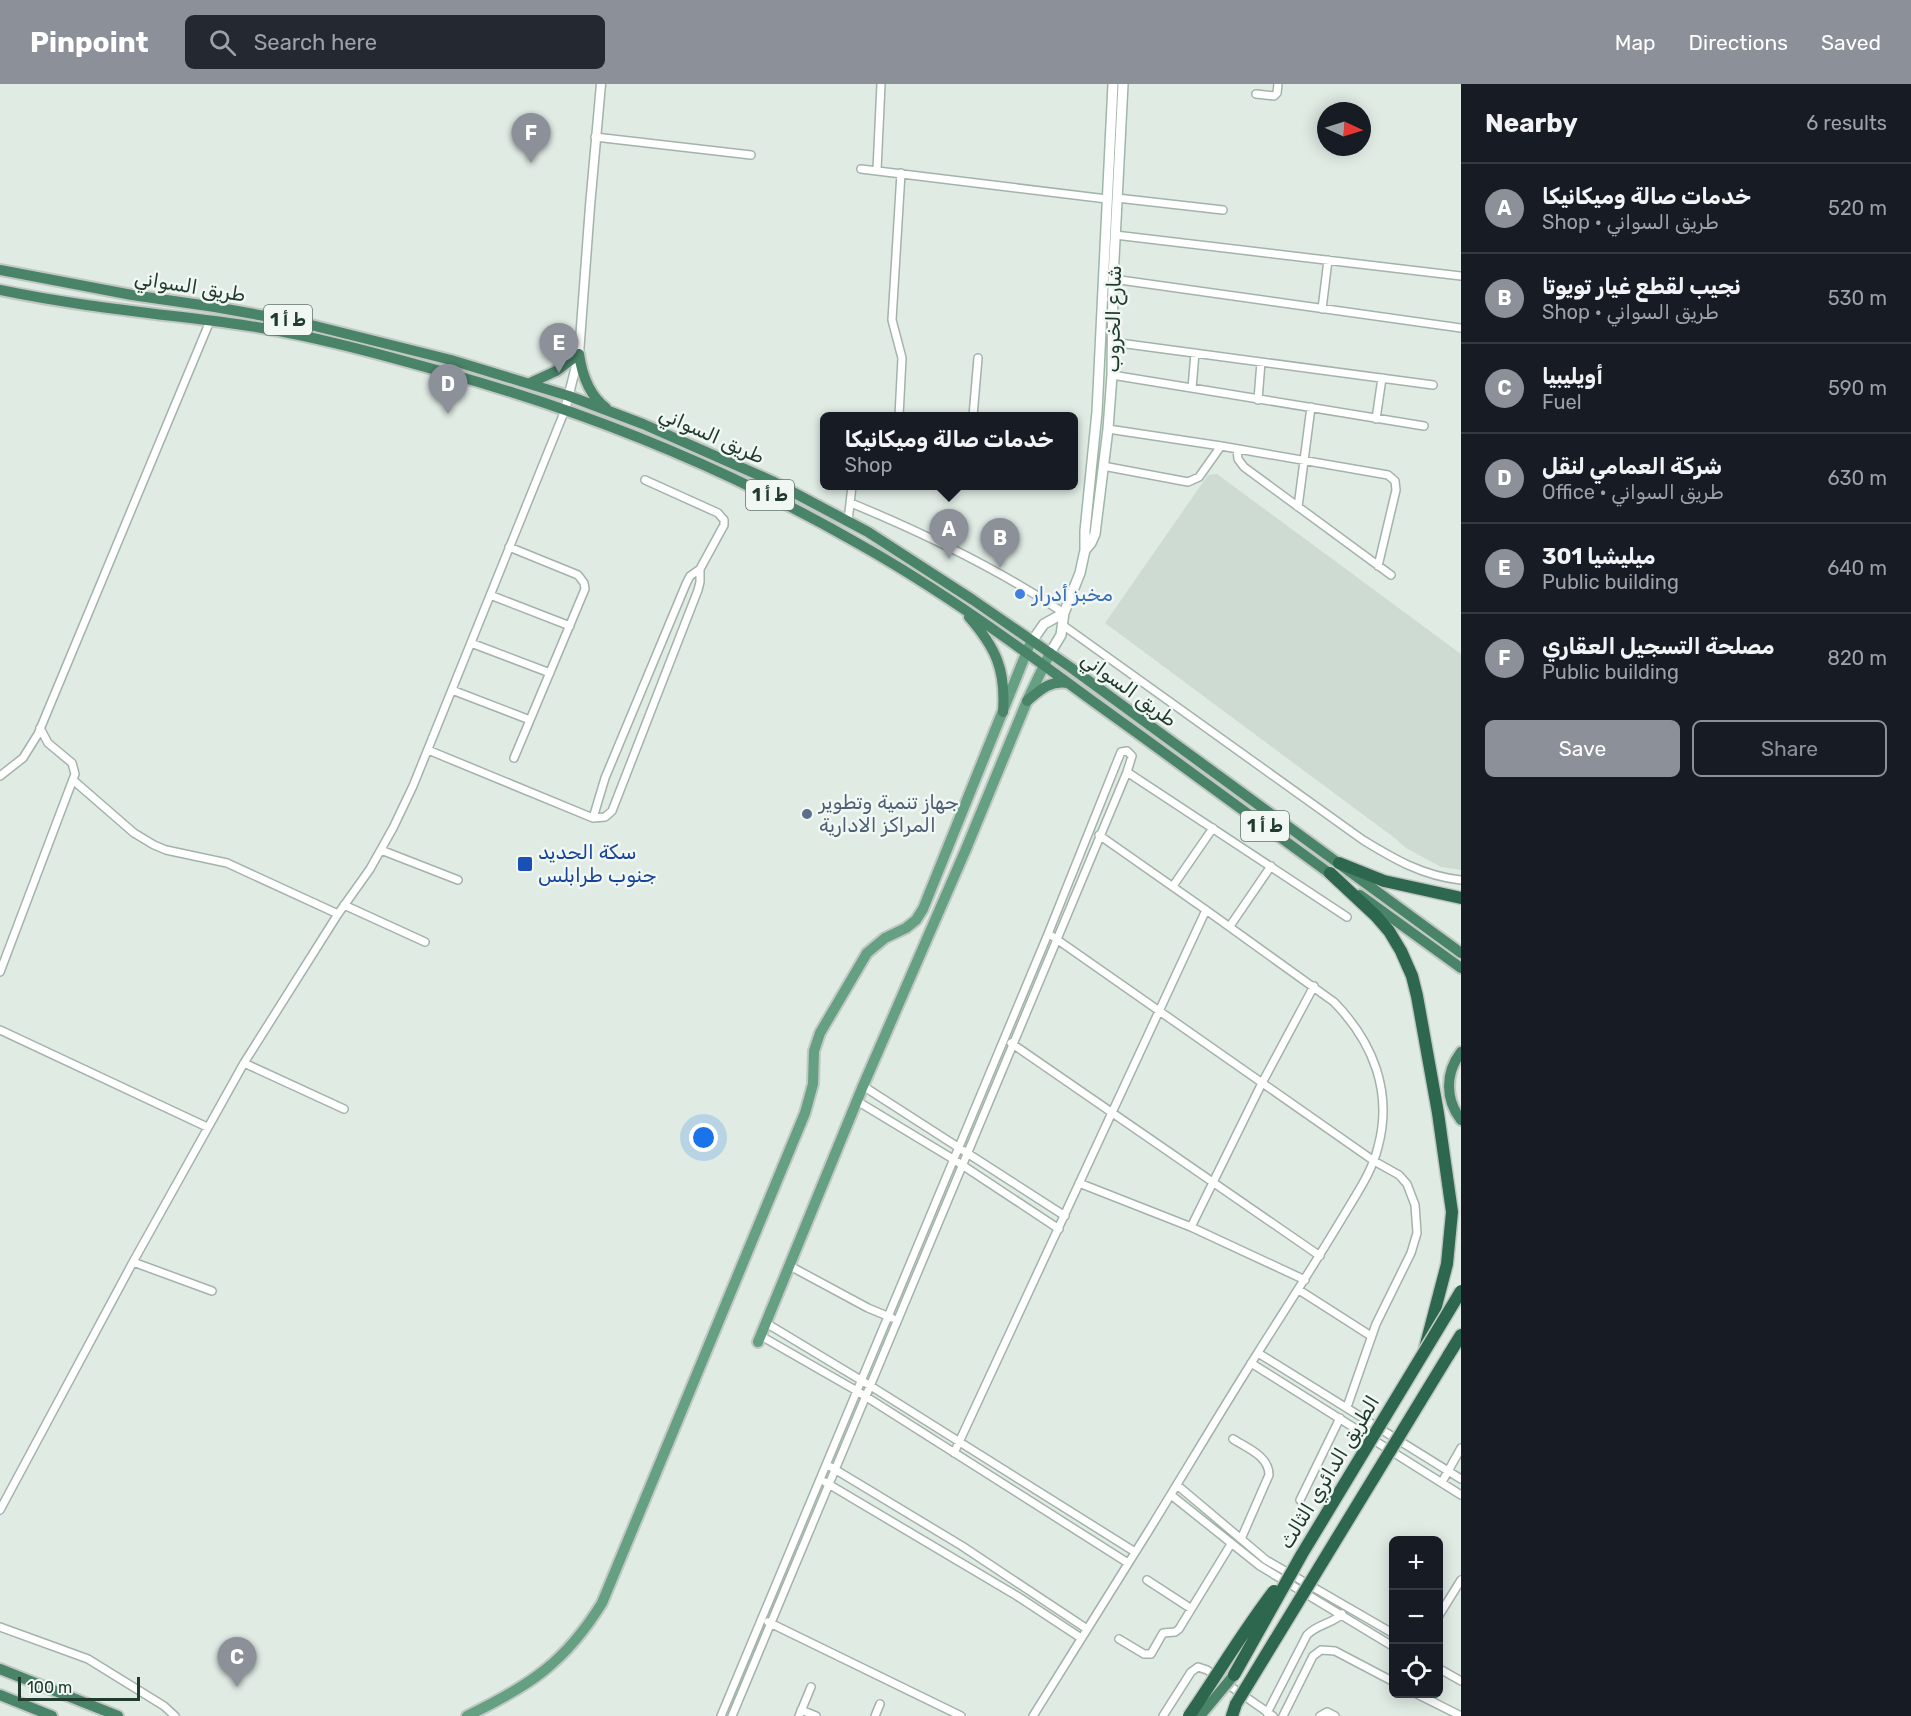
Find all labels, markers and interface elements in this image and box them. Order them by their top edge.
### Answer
search box [185,15,605,69]
text: Pinpoint [30,26,149,59]
icon: search [206,26,239,59]
text: Search here [254,29,377,56]
text: Map [1615,30,1656,55]
text: Directions [1689,30,1788,55]
text: Saved [1821,30,1881,55]
north arrow [1317,102,1371,156]
text: Nearby [1485,108,1578,139]
text: 6 results [1806,111,1887,135]
pin: F [512,113,550,163]
text: خدمات صالة وميكانيكا [1542,183,1751,210]
text: A [1497,196,1512,220]
text: 520 m [1828,196,1887,220]
text: Shop · طريق السواني [1542,210,1719,234]
street label: طريق السواني [132,265,247,310]
street label: شارع الخروب [1100,265,1128,373]
text: نجيب لقطع غيار تويوتا [1542,273,1741,300]
text: B [1497,286,1512,310]
text: 530 m [1828,286,1887,310]
text: Shop · طريق السواني [1542,300,1719,324]
road number: ط أ 1 [264,305,312,335]
pin: E [540,324,578,373]
text: أويليبيا [1542,363,1603,390]
pin: D [428,364,468,414]
text: C [1497,376,1512,400]
text: 590 m [1828,376,1887,400]
text: Fuel [1542,390,1582,414]
street label: طريق السواني [655,401,768,472]
popup [820,412,1078,490]
text: خدمات صالة وميكانيكا [844,426,1054,453]
text: Shop [844,453,893,477]
text: شركة العمامي لنقل [1542,453,1722,480]
text: D [1497,466,1512,490]
text: 630 m [1828,466,1887,490]
road number: ط أ 1 [746,480,794,510]
text: Office · طريق السواني [1542,480,1724,504]
pin: A [930,510,968,559]
pin: B [980,518,1020,568]
text: ميليشيا 301 [1542,543,1656,570]
text: E [1498,556,1511,580]
text: 640 m [1827,556,1887,580]
text: Public building [1542,570,1679,594]
place label: مخبز أدرار [1031,582,1113,606]
marker: مخبز أدرار [1013,587,1027,601]
text: مصلحة التسجيل العقاري [1542,633,1775,660]
street label: طريق السواني [1075,646,1182,734]
text: F [1498,646,1511,670]
text: 820 m [1827,646,1887,670]
text: Public building [1542,660,1679,684]
button: Save [1485,720,1680,777]
button: Share [1692,720,1887,777]
place label: جهاز تنمية وتطوير المراكز الادارية [818,790,959,837]
marker: جهاز تنمية وتطوير المراكز الادارية [800,807,814,821]
road number: ط أ 1 [1241,811,1289,841]
place label: سكة الحديد جنوب طرابلس [538,840,657,887]
marker: سكة الحديد جنوب طرابلس [516,855,534,873]
your location [689,1123,718,1152]
street label: الطريق الدائري الثالث [1274,1391,1386,1554]
map controls [1389,1536,1443,1698]
button: + [1389,1536,1443,1590]
button: − [1389,1590,1443,1644]
pin: C [218,1638,256,1687]
button: locate [1389,1644,1443,1698]
scale bar [18,1674,140,1702]
text: 100 m [27,1678,72,1697]

